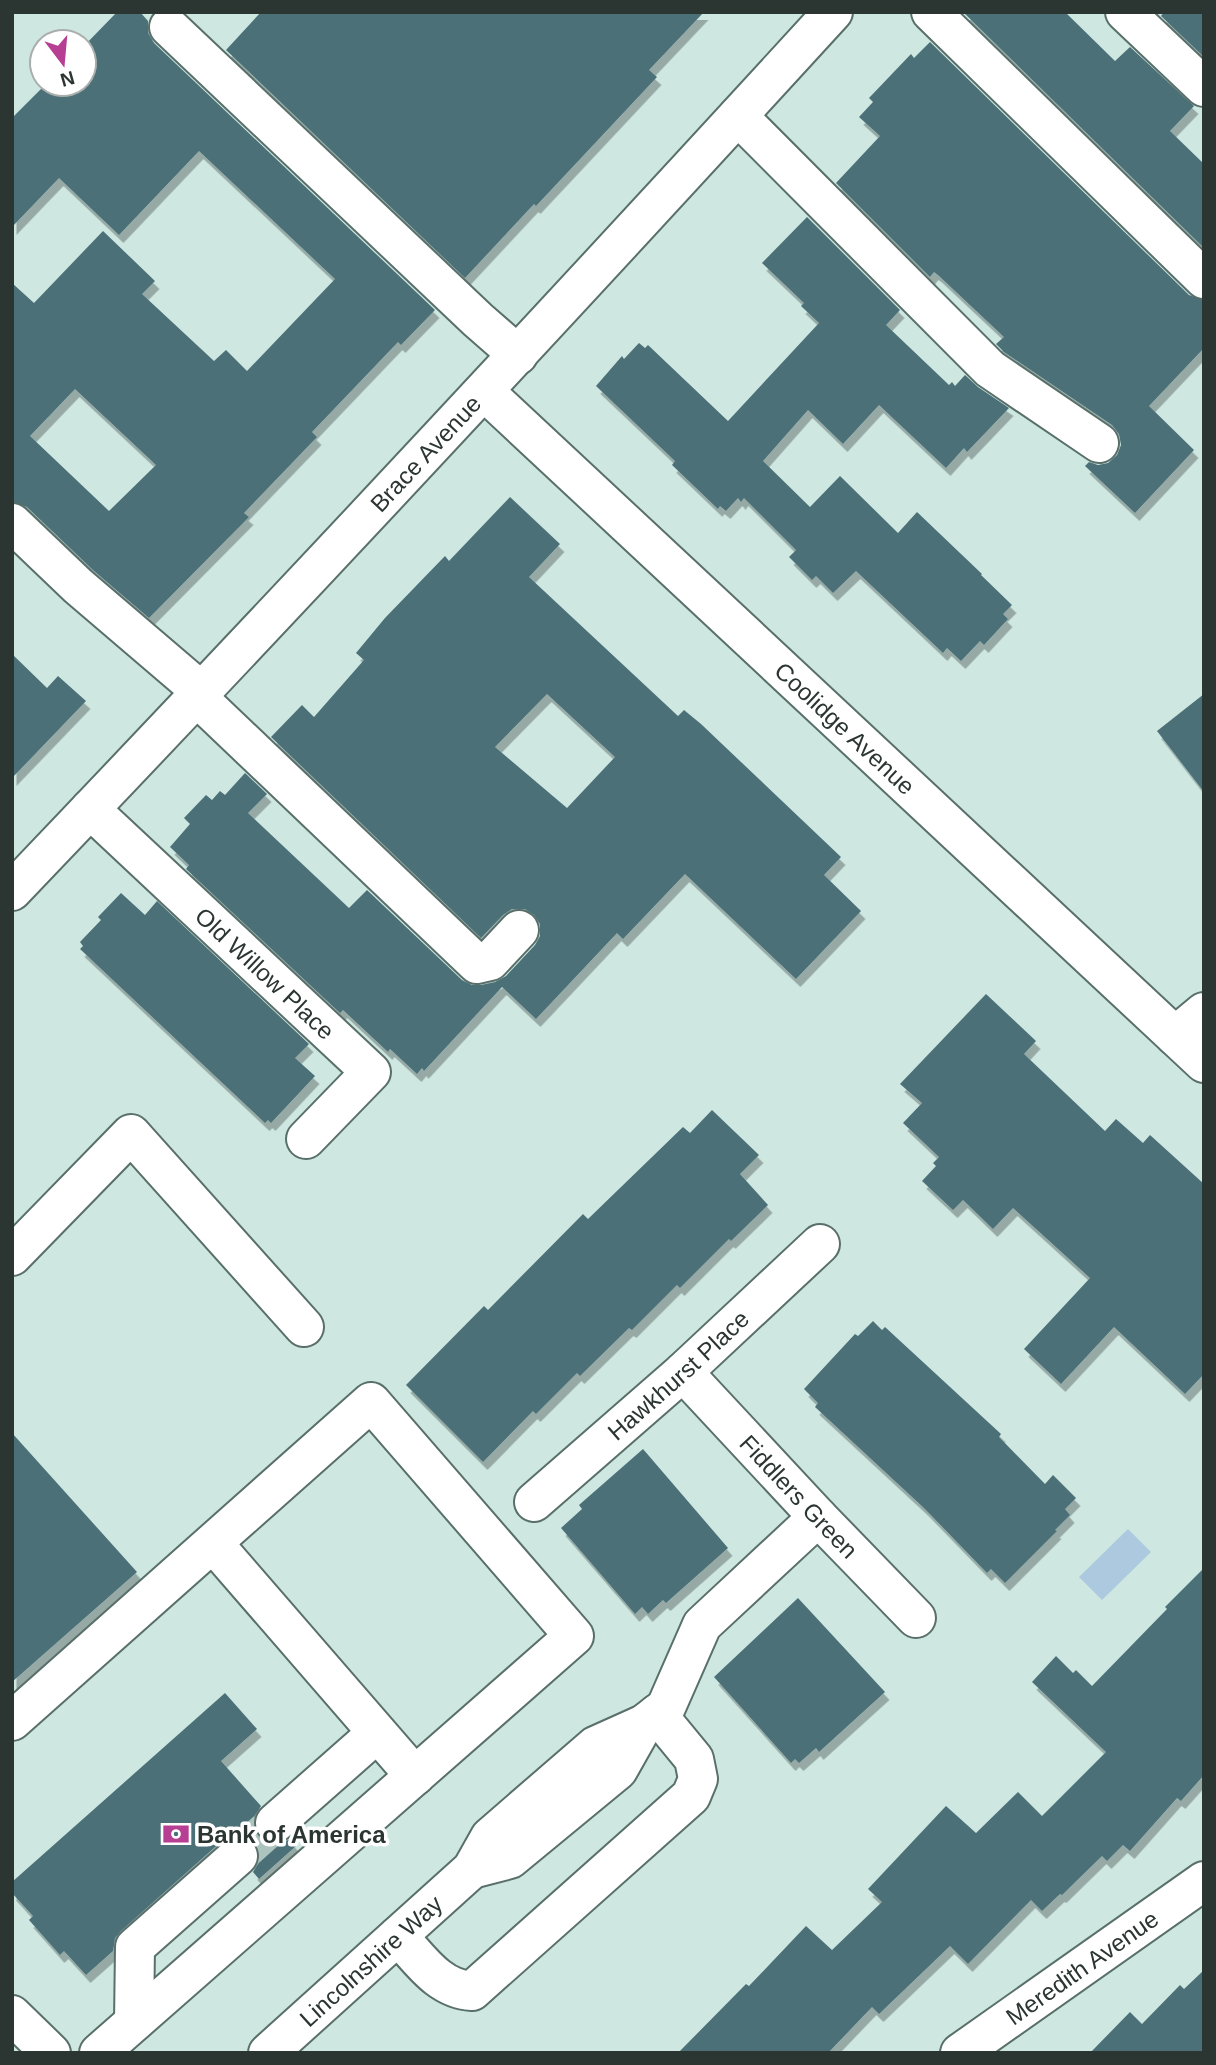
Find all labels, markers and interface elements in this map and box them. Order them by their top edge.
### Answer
north arrow [28,28,98,98]
text: N [58,67,77,91]
street label: Brace Avenue [364,390,486,517]
street label: Coolidge Avenue [770,656,921,800]
street label: Old Willow Place [190,902,340,1044]
street label: Hawkhurst Place [602,1305,754,1445]
street label: Fiddlers Green [735,1429,863,1563]
bank icon: Bank of America [161,1819,191,1849]
place label: Bank of America [197,1821,386,1848]
street label: Lincolnshire Way [294,1890,447,2032]
street label: Meredith Avenue [1001,1904,1163,2030]

